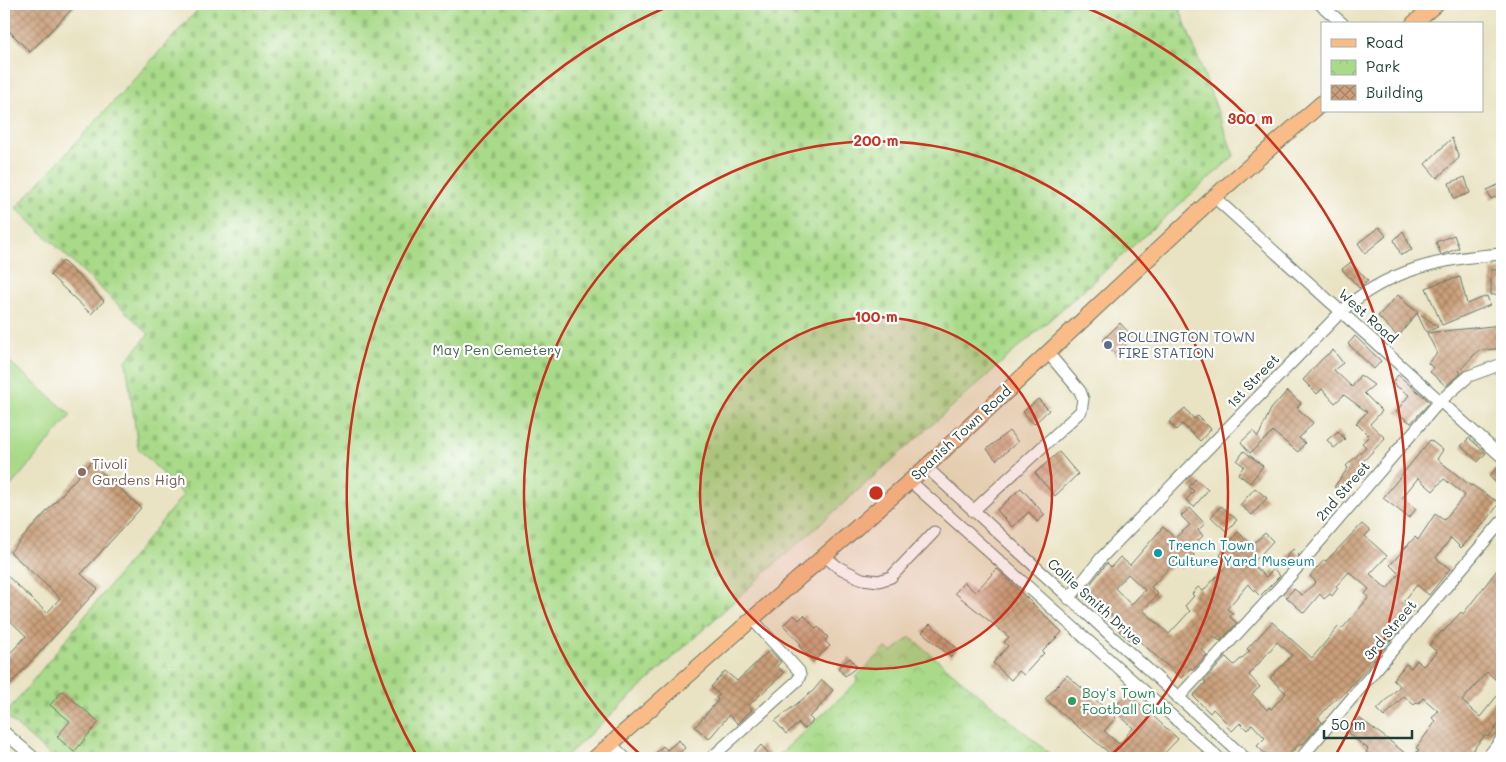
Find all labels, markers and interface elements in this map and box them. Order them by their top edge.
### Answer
legend [1321,22,1484,112]
text: Road [1366,32,1403,52]
text: Park [1366,56,1400,76]
text: Building [1366,82,1423,102]
text: 300 m [1227,108,1273,128]
text: 200 m [854,130,899,150]
street label: West Road [1335,284,1402,347]
text: 100 m [854,306,898,326]
place label: ROLLINGTON TOWN FIRE STATION [1118,327,1255,362]
marker: ROLLINGTON TOWN FIRE STATION [1102,339,1114,351]
park label: May Pen Cemetery [433,340,561,359]
street label: 1st Street [1222,350,1283,412]
street label: Spanish Town Road [906,381,1015,484]
place label: Tivoli Gardens High [92,454,185,489]
street label: 2nd Street [1311,457,1374,525]
marker: Tivoli Gardens High [76,466,88,478]
centre of rings [867,484,885,502]
place label: Trench Town Culture Yard Museum [1168,535,1315,570]
marker: Trench Town Culture Yard Museum [1152,547,1164,559]
street label: Collie Smith Drive [1044,554,1147,649]
street label: 3rd Street [1359,596,1420,664]
place label: Boy's Town Football Club [1082,683,1172,718]
marker: Boy's Town Football Club [1066,695,1078,707]
scale bar [1324,707,1411,739]
text: 50 m [1331,714,1366,734]

